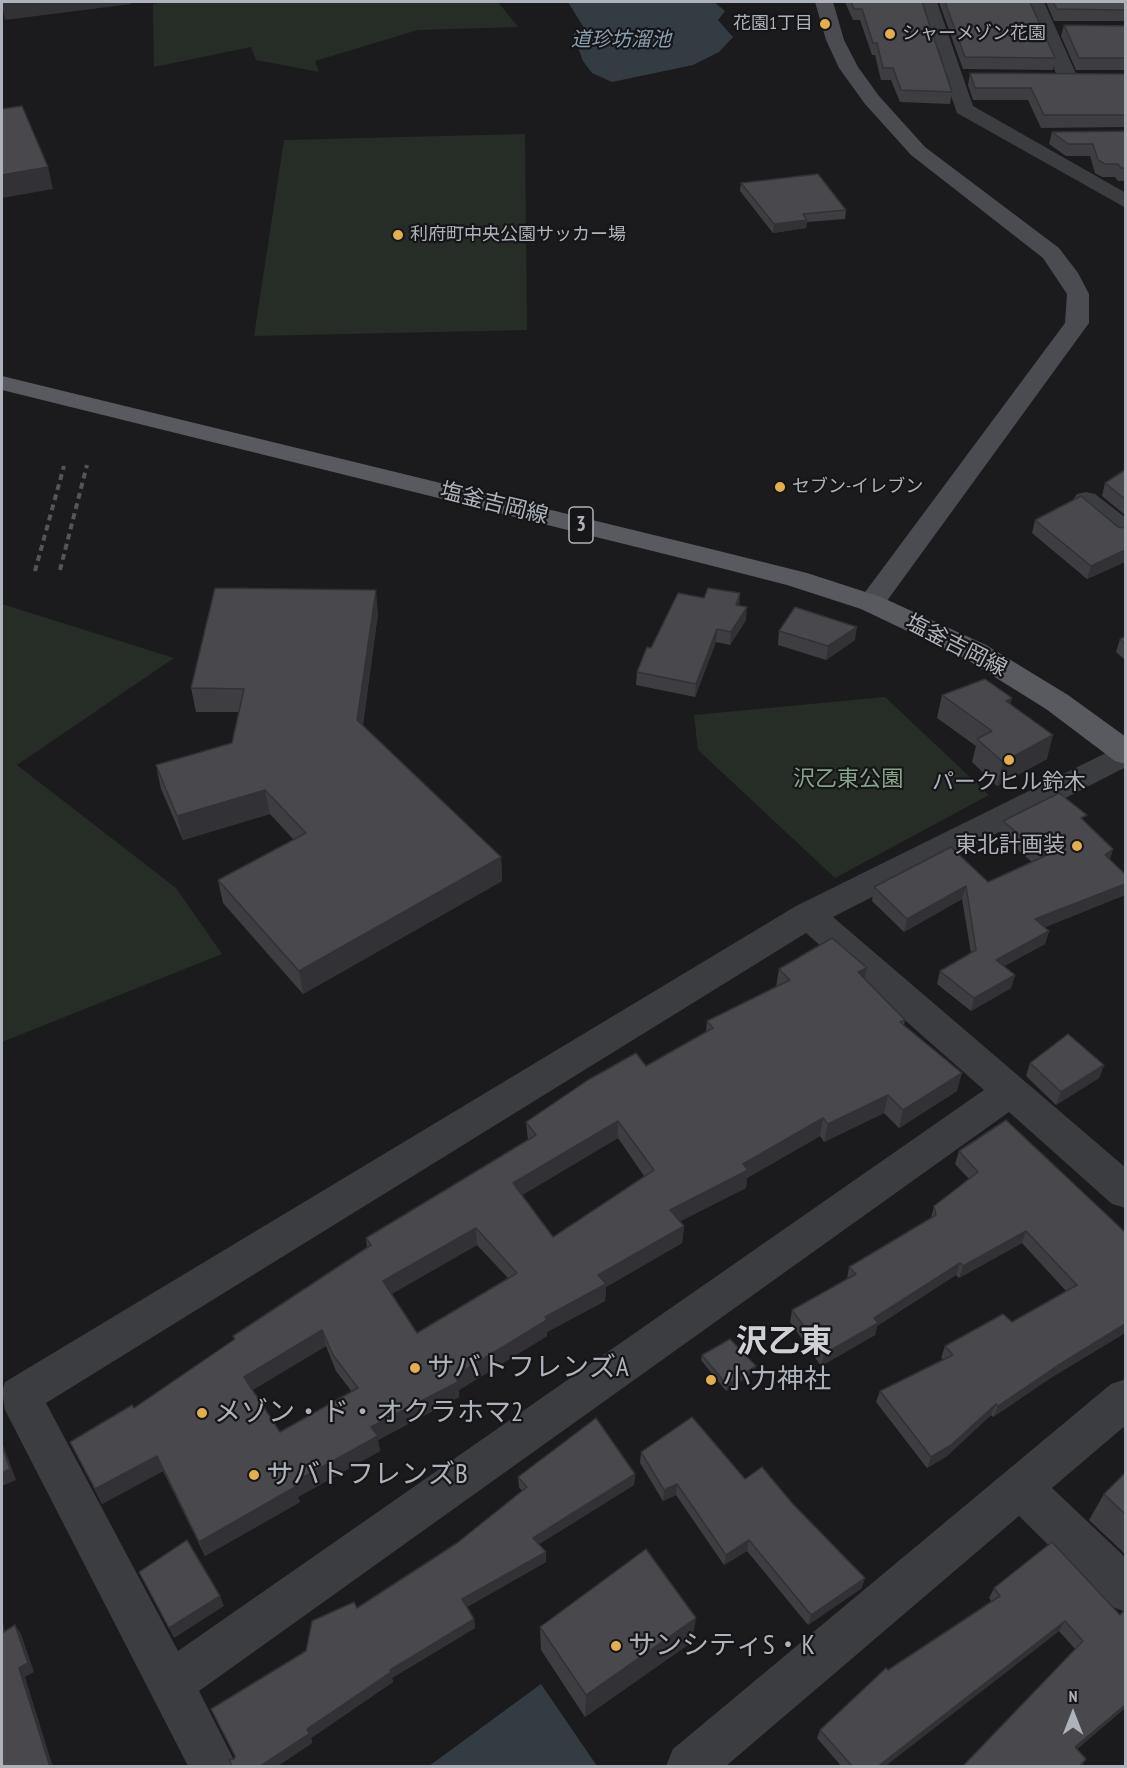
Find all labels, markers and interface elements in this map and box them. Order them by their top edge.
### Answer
place label: 花園1丁目 [733,13,813,35]
marker: 花園1丁目 [818,17,832,31]
place label: シャーメゾン花園 [902,23,1046,45]
marker: シャーメゾン花園 [883,27,897,41]
water label: 道珍坊溜池 [571,28,671,52]
place label: 利府町中央公園サッカー場 [410,224,626,246]
marker: 利府町中央公園サッカー場 [391,228,405,242]
place label: セブン-イレブン [792,476,923,498]
street label: 塩釜吉岡線 [437,478,551,530]
marker: セブン-イレブン [773,480,787,494]
road number: 3 [569,507,593,543]
street label: 塩釜吉岡線 [901,609,1011,683]
marker: パークヒル鈴木 [1002,753,1016,767]
park label: 沢乙東公園 [793,767,903,793]
place label: パークヒル鈴木 [932,770,1086,796]
place label: 東北計画装 [955,833,1065,859]
marker: 東北計画装 [1070,839,1084,853]
district label: 沢乙東 [736,1324,832,1362]
place label: サバトフレンズA [427,1352,629,1384]
marker: サバトフレンズA [408,1361,422,1375]
place label: 小力神社 [723,1364,831,1396]
marker: 小力神社 [704,1373,718,1387]
place label: メゾン・ド・オクラホマ2 [214,1397,523,1429]
marker: メゾン・ド・オクラホマ2 [195,1406,209,1420]
place label: サバトフレンズB [266,1459,468,1491]
marker: サバトフレンズB [247,1468,261,1482]
place label: サンシティS・K [628,1630,815,1662]
marker: サンシティS・K [609,1639,623,1653]
north arrow [1043,1684,1103,1744]
text: N [1069,1686,1077,1706]

